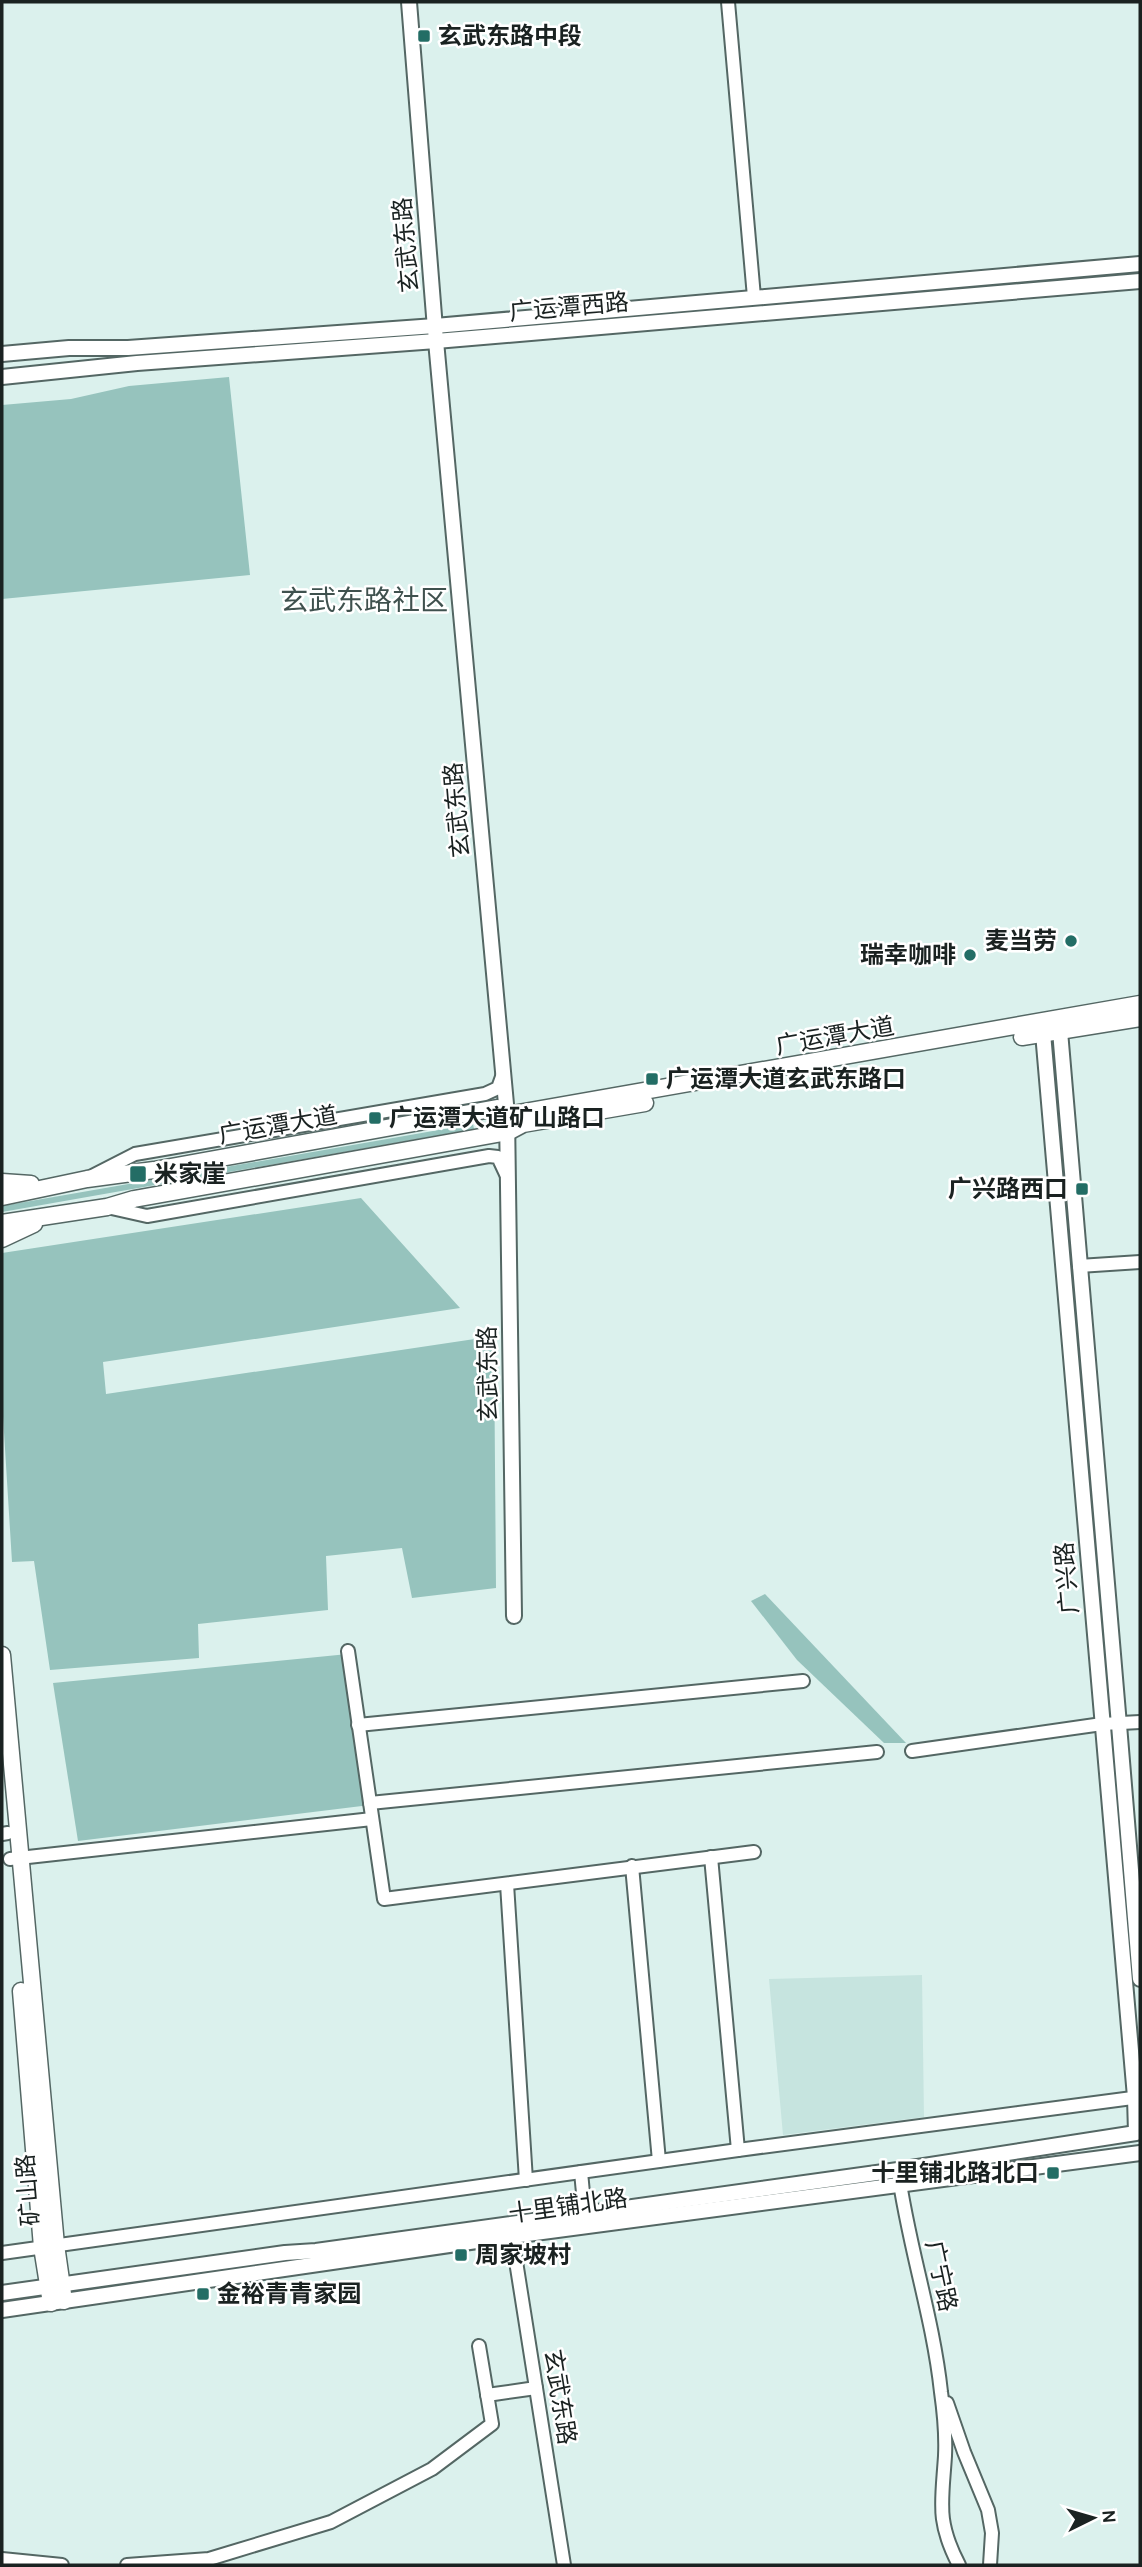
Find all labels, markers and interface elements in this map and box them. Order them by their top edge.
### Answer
place label: 玄武东路中段 [438,22,582,50]
marker: 玄武东路中段 [416,28,432,44]
street label: 玄武东路 [388,196,424,294]
street label: 广运潭西路 [508,288,630,326]
district label: 玄武东路社区 [280,584,448,617]
street label: 玄武东路 [439,761,475,859]
place label: 麦当劳 [985,927,1057,955]
marker: 麦当劳 [1063,933,1079,949]
place label: 瑞幸咖啡 [860,941,956,969]
marker: 瑞幸咖啡 [962,947,978,963]
street label: 广运潭大道 [773,1012,897,1060]
place label: 广运潭大道玄武东路口 [666,1065,906,1093]
marker: 广运潭大道玄武东路口 [644,1071,660,1087]
street label: 广运潭大道 [216,1101,340,1149]
place label: 广运潭大道矿山路口 [389,1104,605,1132]
marker: 广运潭大道矿山路口 [367,1110,383,1126]
place label: 米家崖 [154,1160,226,1188]
marker: 米家崖 [128,1164,148,1184]
place label: 广兴路西口 [948,1175,1068,1203]
marker: 广兴路西口 [1074,1181,1090,1197]
street label: 玄武东路 [473,1326,503,1422]
street label: 广兴路 [1050,1541,1084,1615]
street label: 矿山路 [11,2153,45,2227]
place label: 十里铺北路北口 [871,2159,1039,2187]
marker: 十里铺北路北口 [1045,2165,1061,2181]
street label: 十里铺北路 [507,2184,629,2228]
street label: 广宁路 [920,2238,962,2314]
place label: 周家坡村 [475,2241,571,2269]
marker: 周家坡村 [453,2247,469,2263]
place label: 金裕青青家园 [217,2280,361,2308]
marker: 金裕青青家园 [195,2286,211,2302]
street label: 玄武东路 [539,2347,581,2447]
north arrow [1058,2483,1128,2553]
text: N [1097,2509,1120,2524]

